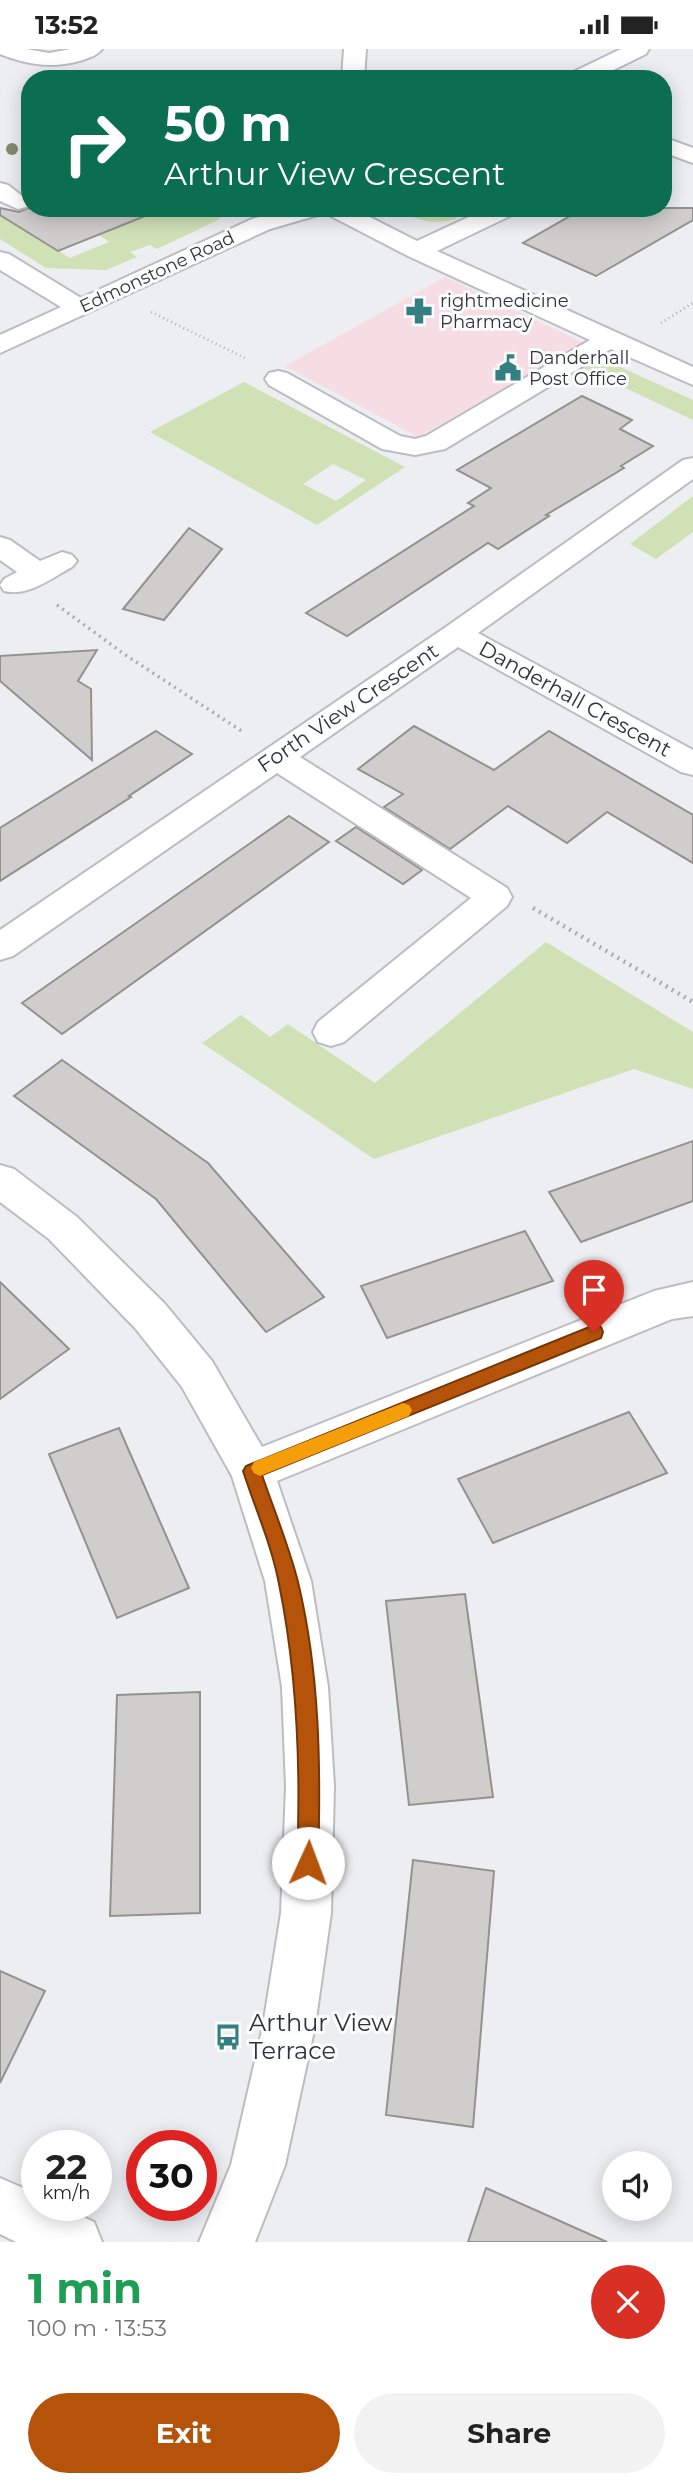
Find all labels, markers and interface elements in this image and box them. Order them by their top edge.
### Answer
text: 13:52 [35,9,98,41]
text: 50 m [164,94,292,153]
icon: right [49,98,140,189]
text: Arthur View Crescent [164,154,505,193]
street label: Edmonstone Road [76,226,238,318]
place label: rightmedicine Pharmacy [440,290,569,333]
pharmacy icon: rightmedicine Pharmacy [404,296,434,326]
place label: Danderhall Post Office [529,347,629,390]
public building icon: Danderhall Post Office [493,353,523,383]
street label: Danderhall Crescent [475,635,676,762]
street label: Forth View Crescent [253,638,443,777]
pin [564,1260,624,1332]
icon: arrive [575,1271,613,1309]
position arrow [271,1826,345,1900]
place label: Arthur View Terrace [249,2008,392,2065]
bus stop icon: Arthur View Terrace [213,2022,243,2052]
speed limit sign: 30 [126,2130,217,2221]
text: 22 [46,2145,87,2188]
map controls [602,2151,672,2221]
button: sound [602,2151,672,2221]
text: km/h [42,2182,91,2204]
text: 1 min [28,2262,142,2314]
button: close [591,2265,665,2339]
text: 100 m · 13:53 [28,2314,167,2342]
button: Exit [28,2393,340,2473]
button: Share [354,2393,665,2473]

